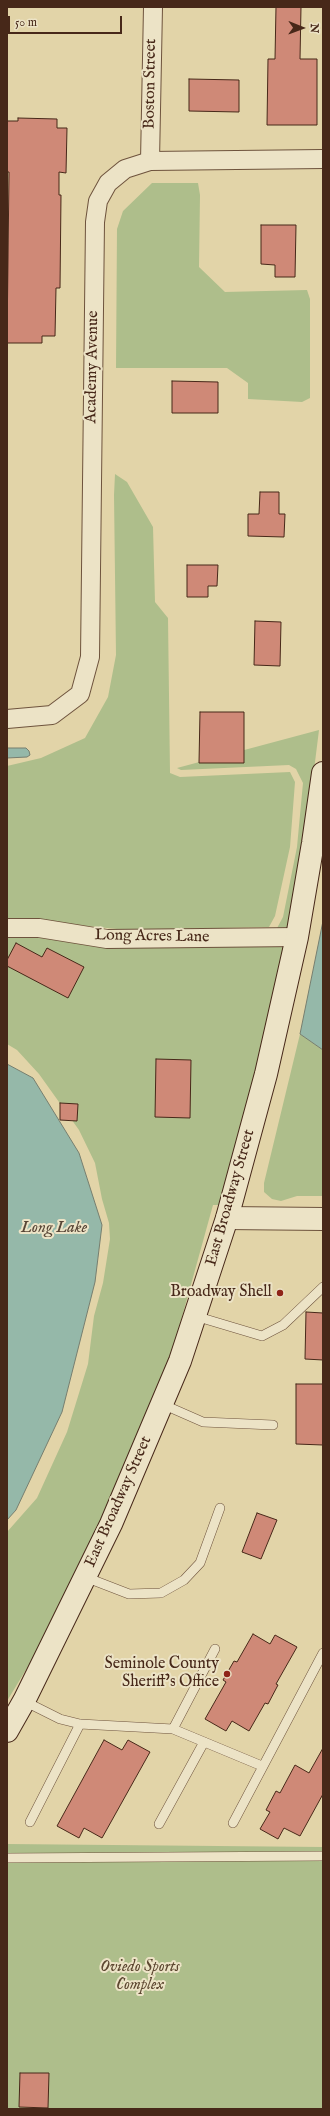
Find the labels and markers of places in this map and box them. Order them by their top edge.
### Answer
place label: Broadway Shell [170,1283,272,1303]
marker: Broadway Shell [275,1288,285,1298]
place label: Seminole County Sheriff's Office [104,1655,219,1693]
marker: Seminole County Sheriff's Office [222,1669,232,1679]

